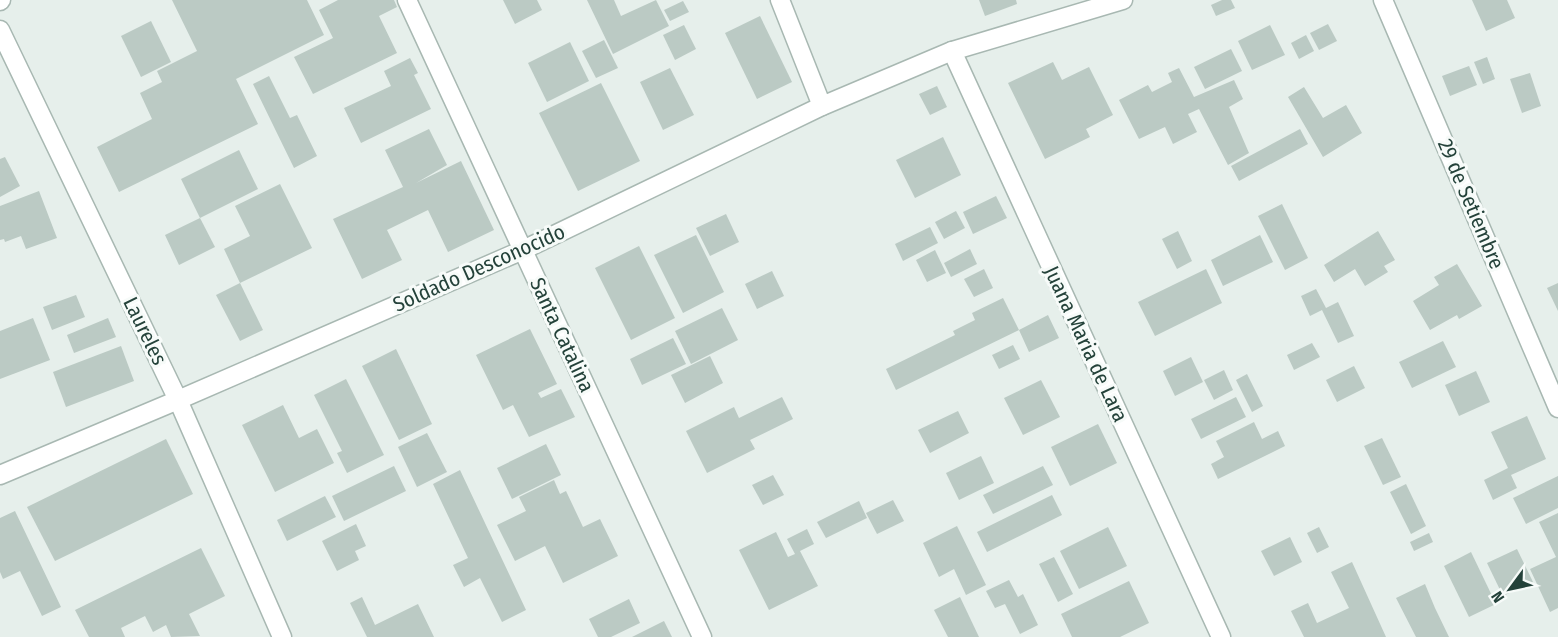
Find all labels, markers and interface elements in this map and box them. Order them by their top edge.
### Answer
street label: 29 de Setiembre [1432,135,1510,273]
street label: Soldado Desconocido [389,218,569,318]
street label: Juana Maria de Lara [1038,262,1134,426]
street label: Santa Catalina [524,274,600,396]
street label: Laureles [117,293,173,369]
north arrow [1480,559,1540,619]
text: N [1487,588,1508,606]

